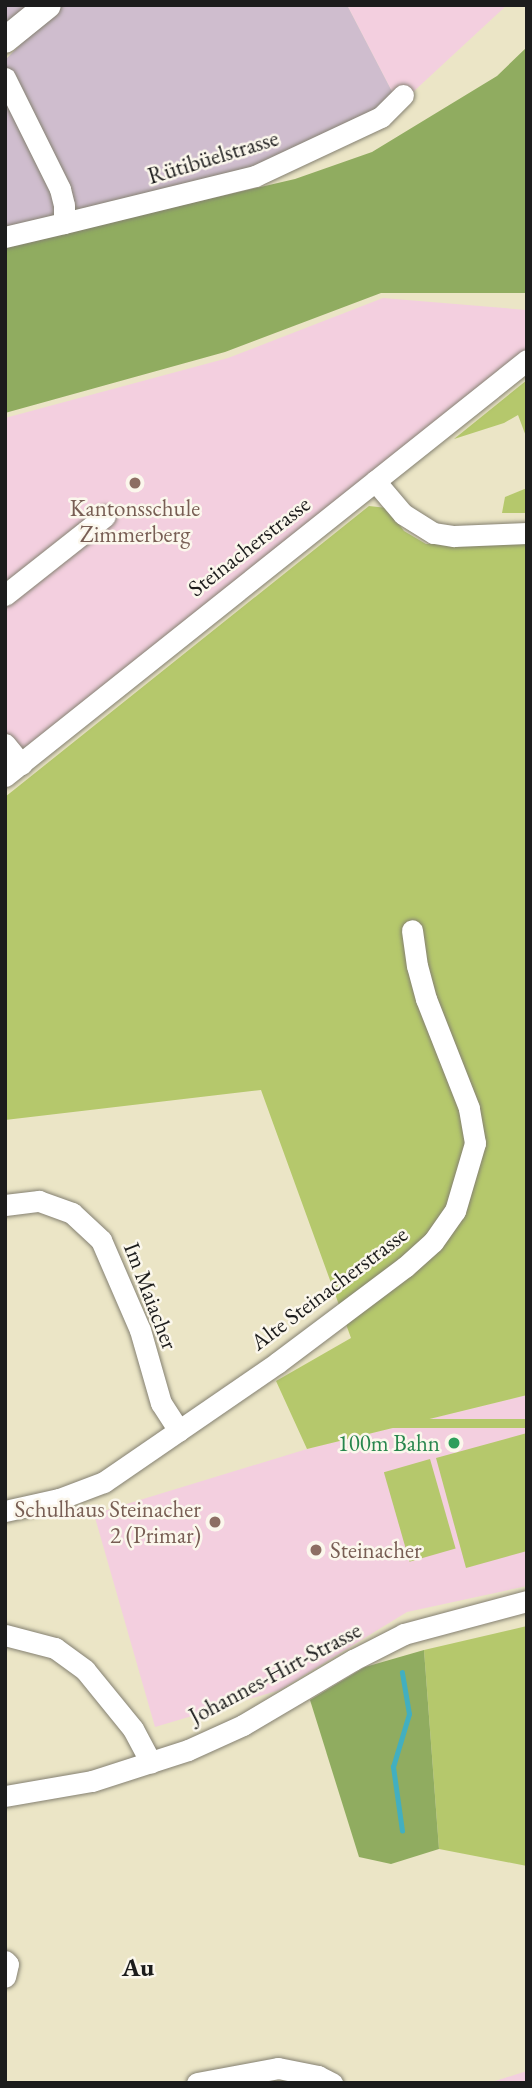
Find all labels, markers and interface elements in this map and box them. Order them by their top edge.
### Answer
street label: Rütibüelstrasse [144,124,282,190]
marker: Kantonsschule Zimmerberg [127,475,143,491]
street label: Steinacherstrasse [183,490,315,602]
place label: Kantonsschule Zimmerberg [70,494,200,548]
street label: Alte Steinacherstrasse [245,1220,413,1356]
street label: Im Maiacher [118,1239,184,1353]
place label: 100m Bahn [338,1429,440,1457]
marker: 100m Bahn [446,1435,462,1451]
place label: Schulhaus Steinacher 2 (Primar) [15,1495,201,1549]
marker: Schulhaus Steinacher 2 (Primar) [207,1514,223,1530]
place label: Steinacher [330,1536,422,1564]
marker: Steinacher [308,1542,324,1558]
street label: Johannes-Hirt-Strasse [184,1616,366,1730]
district label: Au [122,1952,154,1984]

